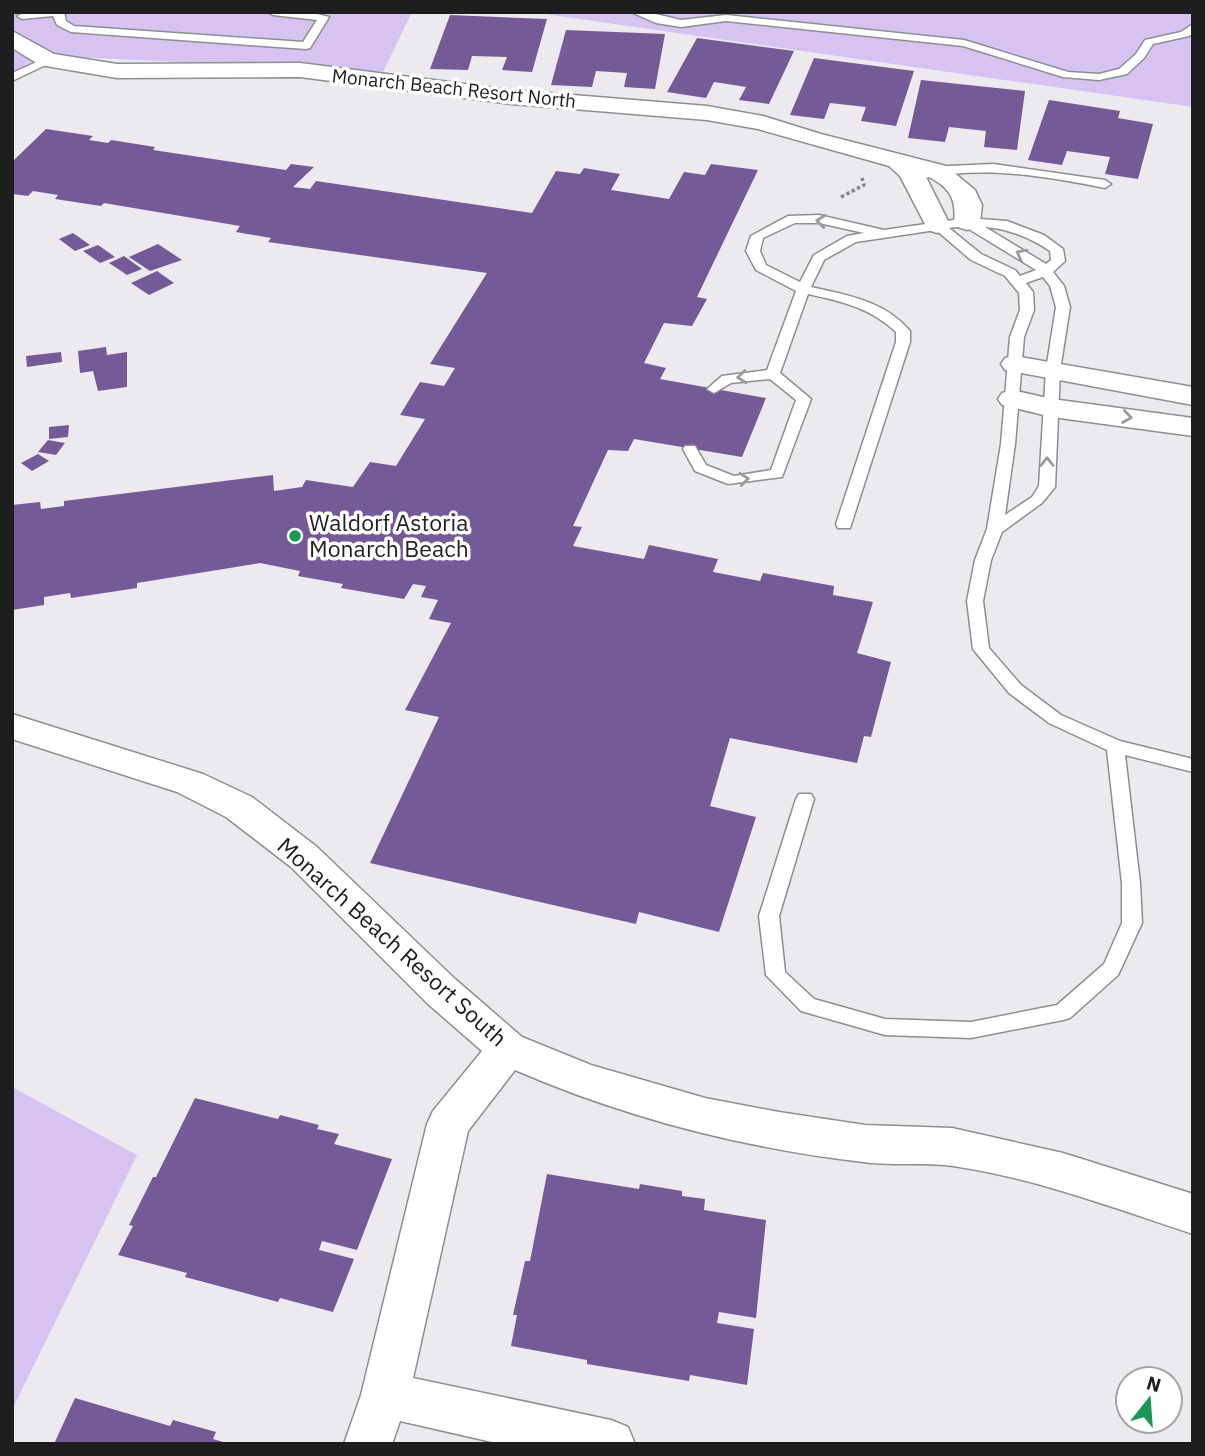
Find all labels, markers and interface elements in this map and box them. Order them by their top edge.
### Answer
street label: Monarch Beach Resort North [331,63,577,113]
one-way arrow [815,213,827,228]
one-way arrow [1015,249,1028,262]
one-way arrow [736,369,747,384]
one-way arrow [1122,410,1133,425]
one-way arrow [1039,457,1055,467]
one-way arrow [738,471,750,486]
place label: Waldorf Astoria Monarch Beach [309,507,469,563]
marker: Waldorf Astoria Monarch Beach [287,528,303,544]
street label: Monarch Beach Resort South [272,830,514,1052]
north arrow [1114,1365,1184,1435]
text: N [1144,1370,1164,1397]

